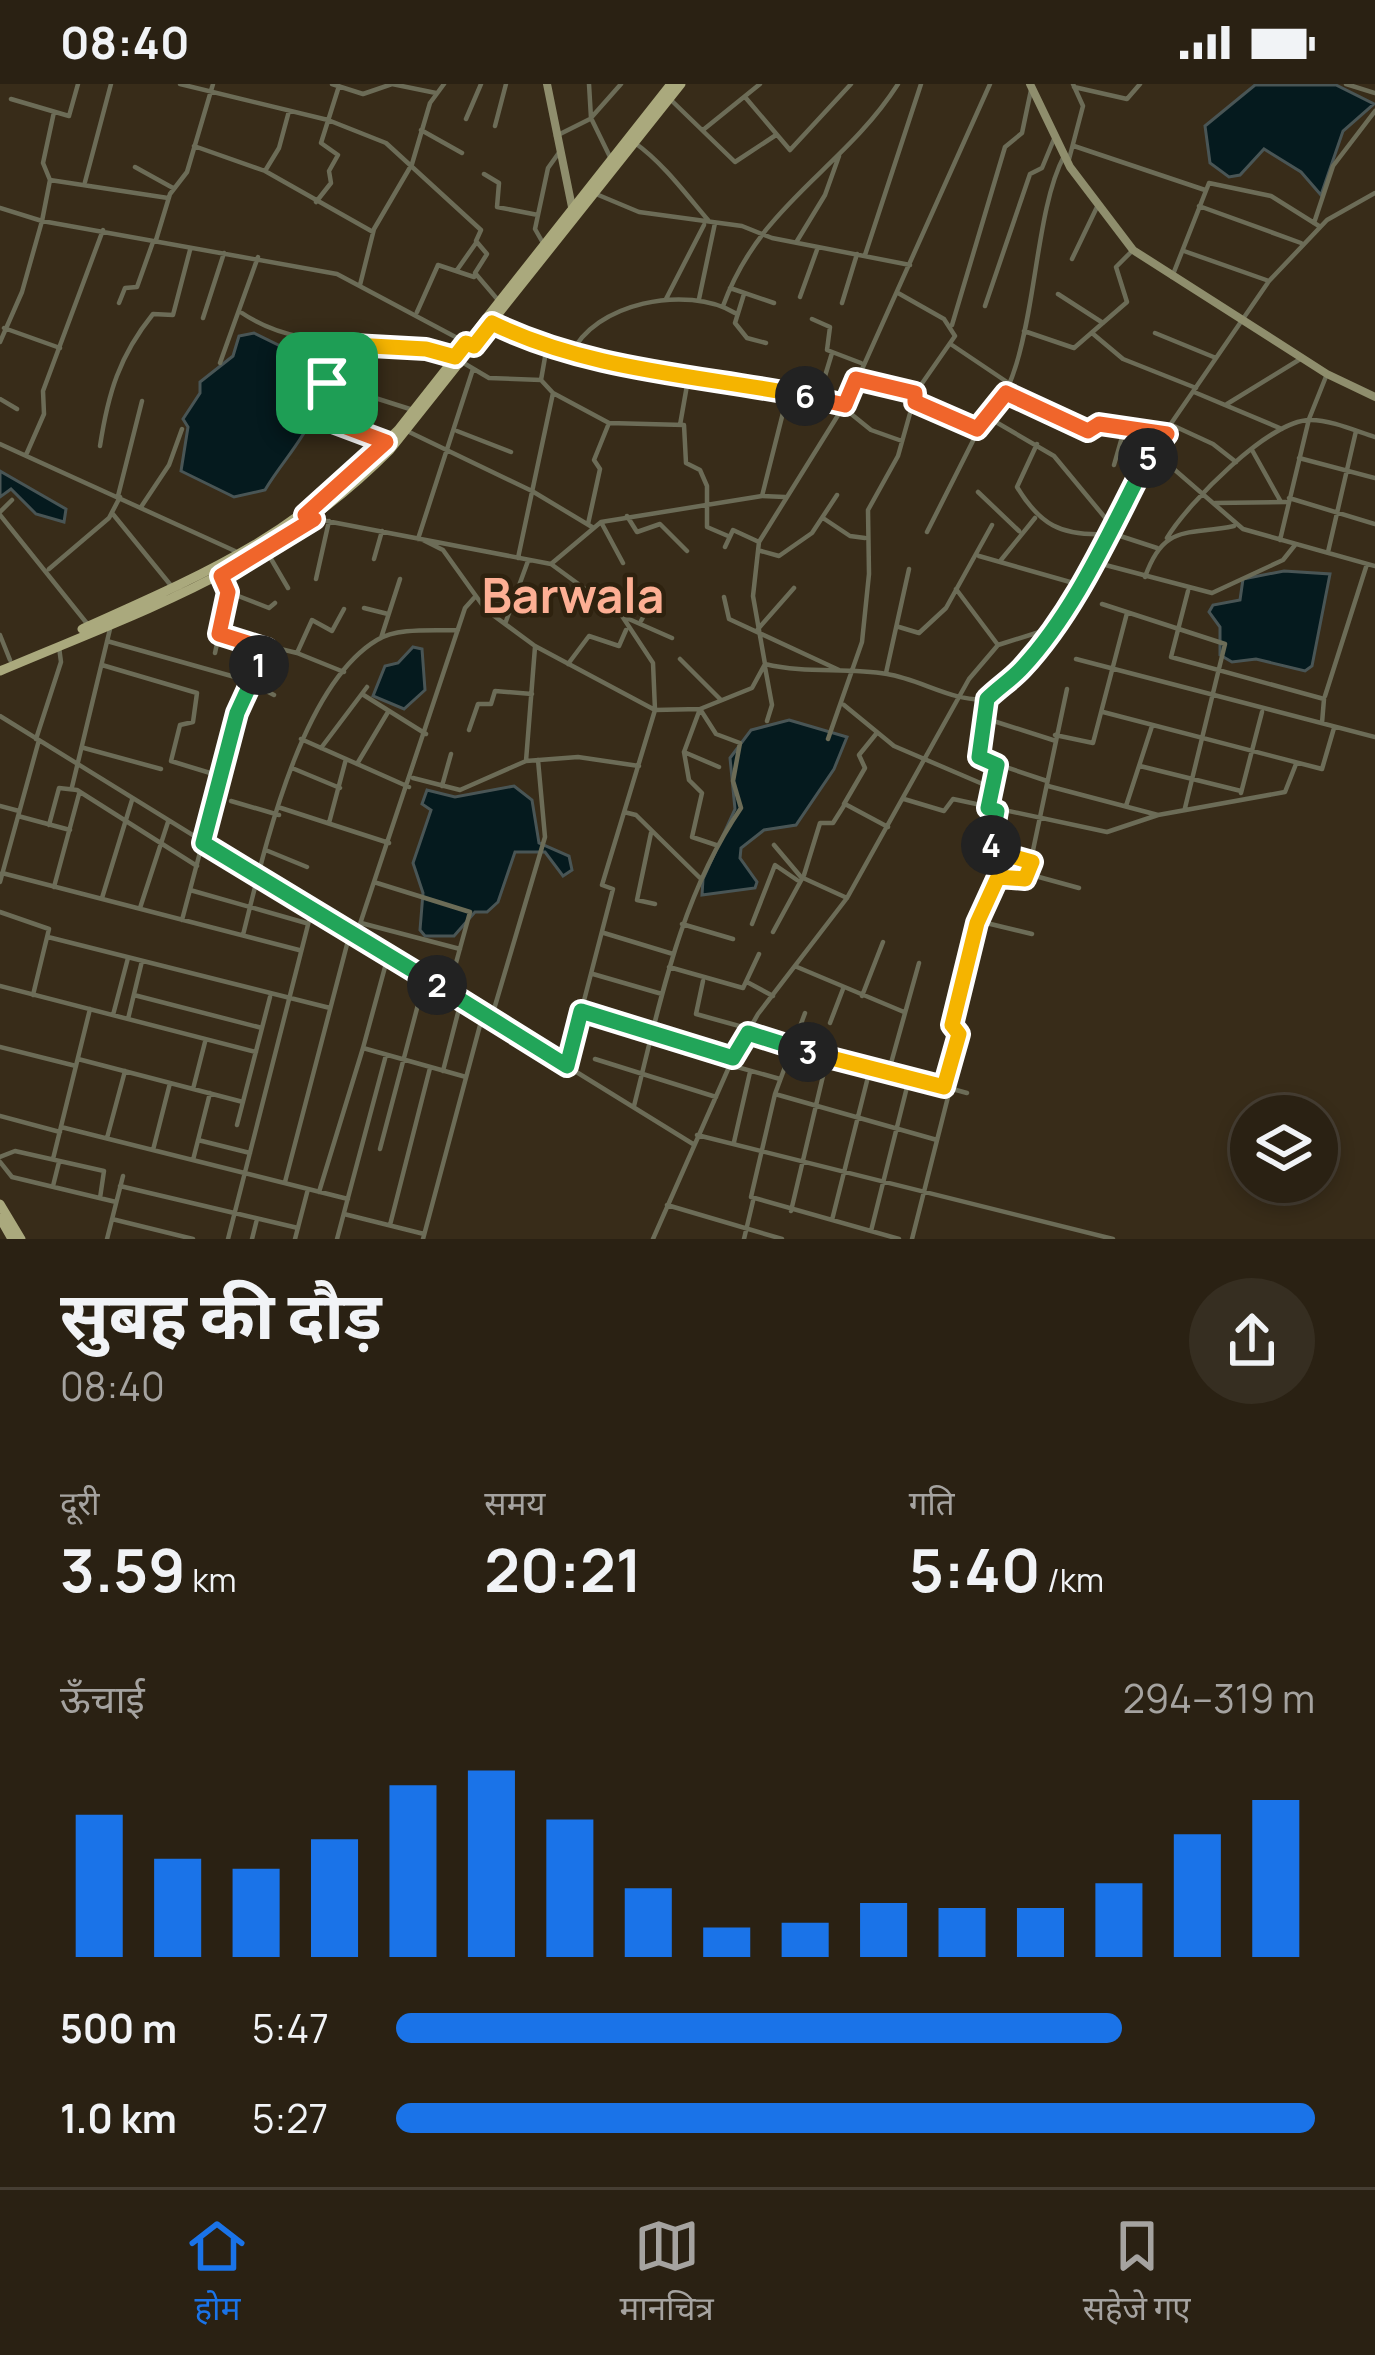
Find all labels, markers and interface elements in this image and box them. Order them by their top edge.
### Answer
text: 08:40 [60,11,190,73]
pin [276,332,378,434]
icon: arrive [294,350,360,416]
pin: 6 [775,366,835,426]
text: 6 [795,373,815,418]
pin: 5 [1118,428,1178,488]
text: 5 [1138,435,1158,480]
district label: Barwala [482,562,664,627]
pin: 1 [229,635,289,695]
text: 1 [252,642,266,687]
pin: 4 [961,815,1021,875]
text: 4 [981,822,1001,867]
pin: 2 [407,955,467,1015]
text: 2 [427,962,447,1007]
pin: 3 [778,1022,838,1082]
text: 3 [798,1029,818,1074]
map controls [1230,1095,1338,1203]
button: layers [1230,1095,1338,1203]
text: सुबह की दौड़ [60,1269,382,1359]
button: share [1189,1278,1315,1404]
text: 08:40 [60,1359,165,1413]
text: दूरी [60,1480,100,1525]
text: समय [484,1480,546,1525]
text: गति [909,1480,955,1525]
text: 3.59 [60,1528,186,1610]
text: 20:21 [484,1528,642,1610]
text: 5:40 [909,1528,1040,1610]
text: km [186,1557,237,1602]
text: /km [1040,1557,1104,1602]
text: ऊँचाई [60,1671,145,1725]
text: 294–319 m [1123,1671,1315,1725]
text: 500 m [60,2001,177,2055]
text: 5:47 [252,2001,329,2055]
text: 1.0 km [60,2091,177,2145]
text: 5:27 [252,2091,328,2145]
tab: होम [184,2213,250,2333]
tab: मानचित्र [619,2213,714,2333]
tab: सहेजे गए [1083,2213,1191,2333]

